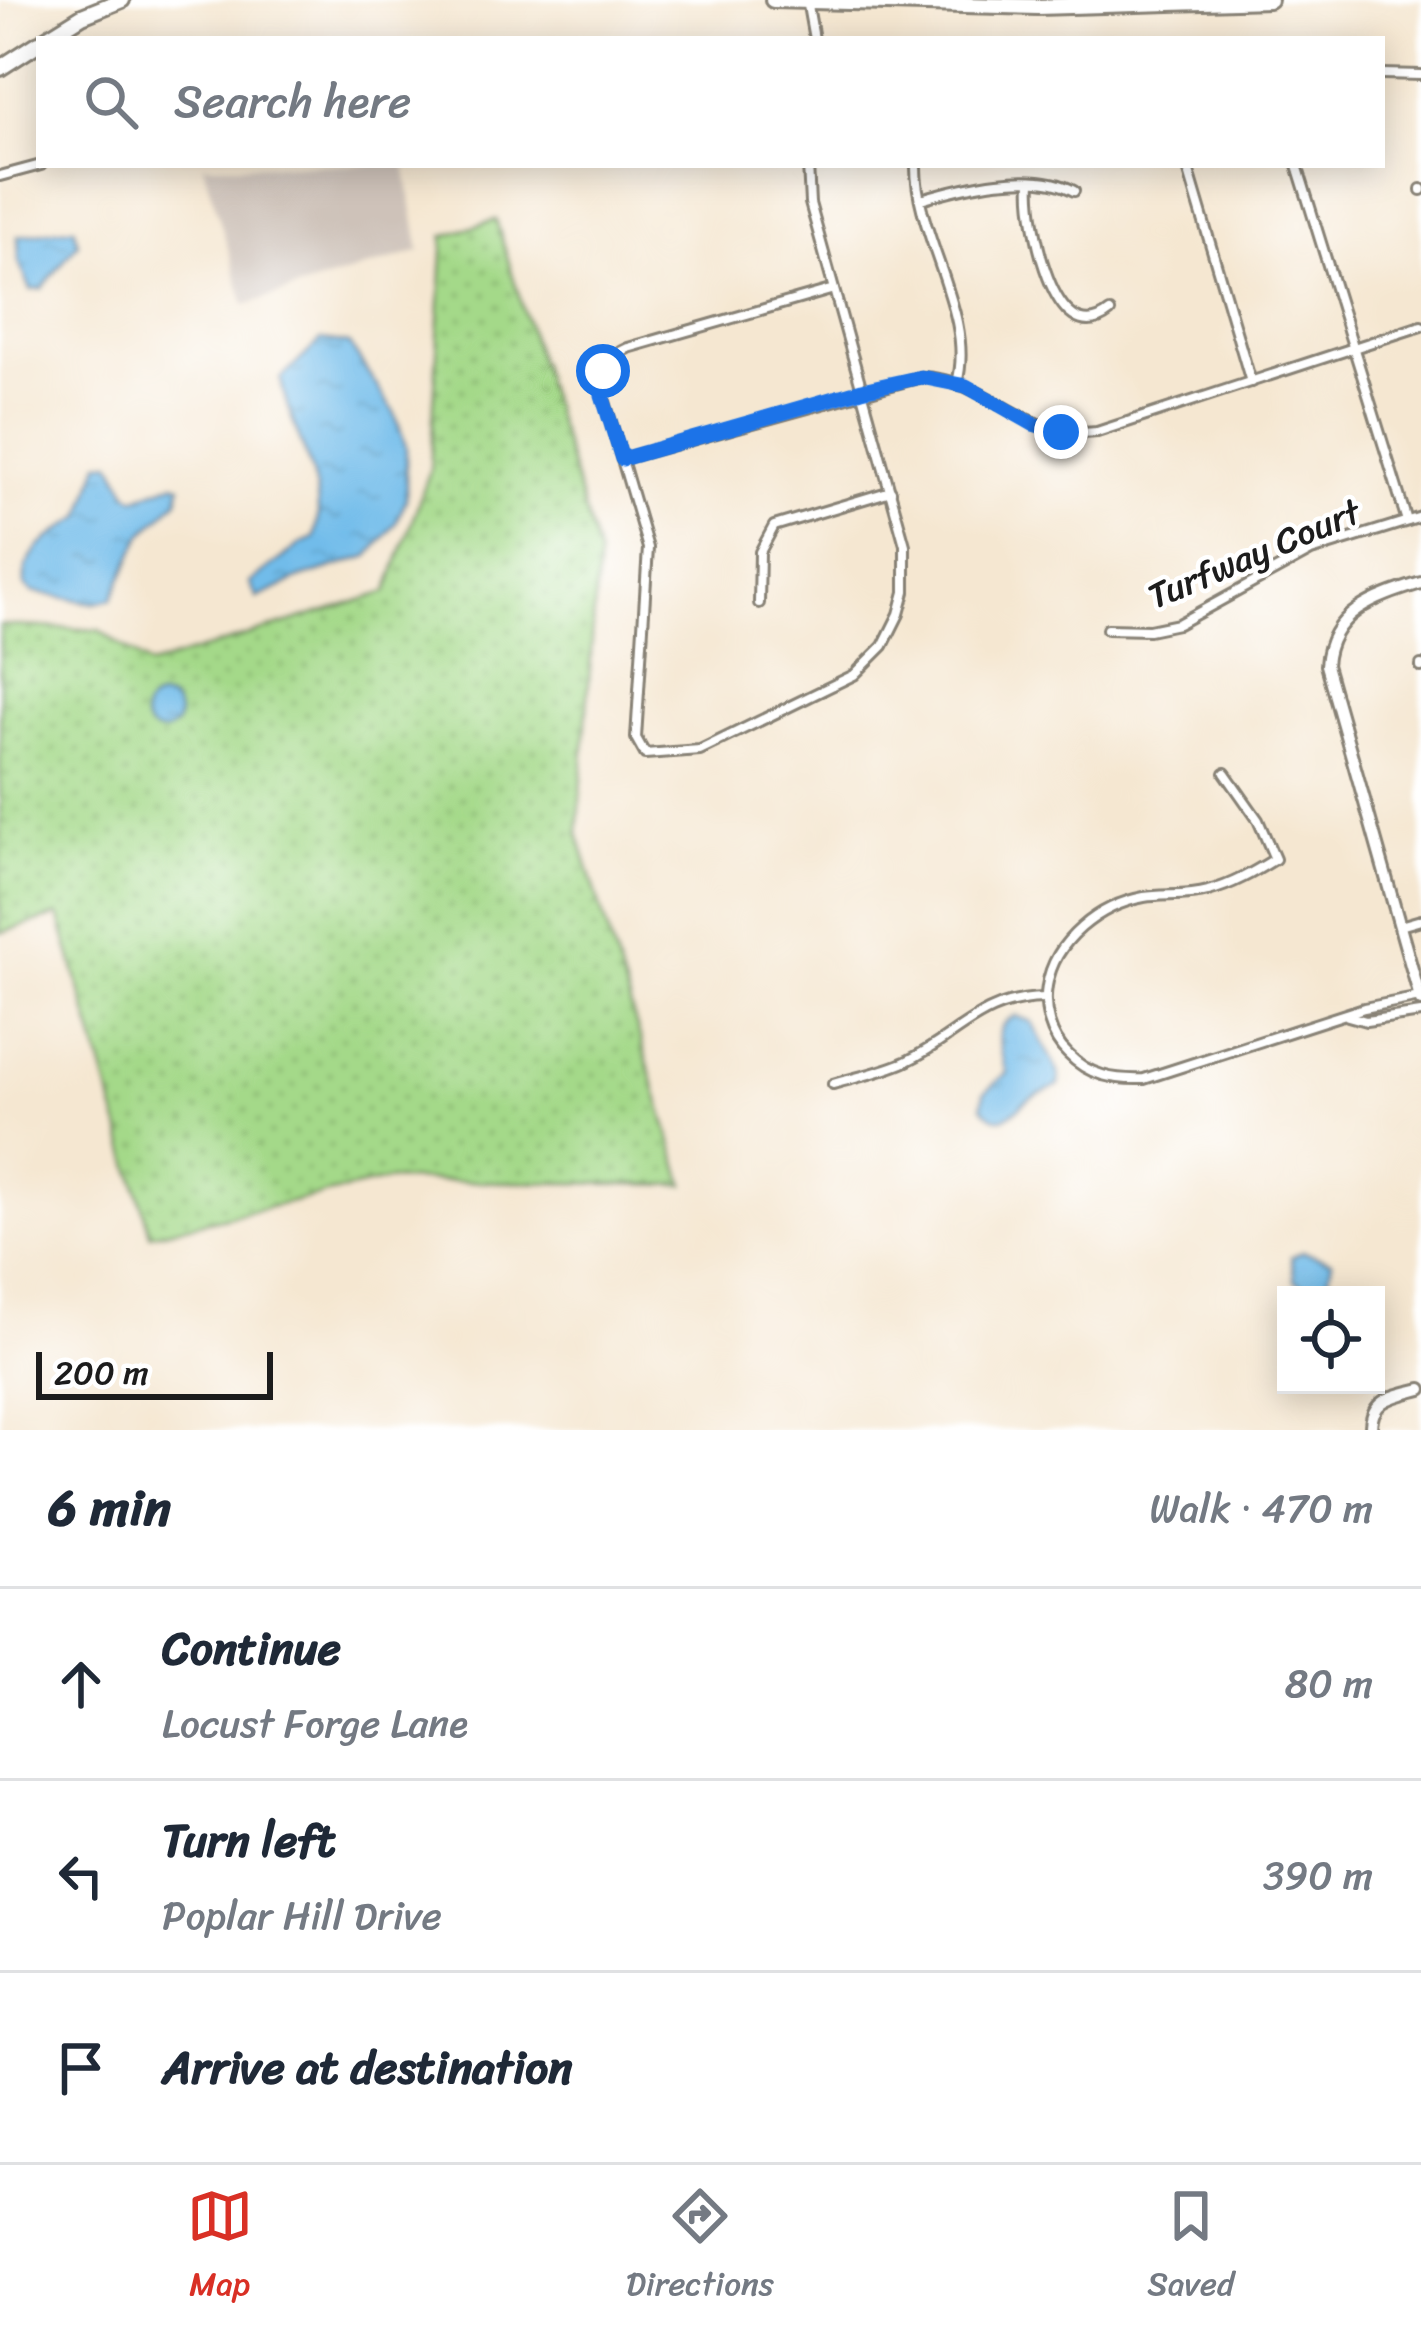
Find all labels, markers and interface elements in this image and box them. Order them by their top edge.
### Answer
search box [36,36,1385,168]
text: Search here [174,62,411,142]
icon: search [78,69,144,135]
route start [576,344,630,398]
route end [1034,405,1088,459]
street label: Turfway Court [1137,480,1372,628]
map controls [1277,1286,1385,1394]
button: locate [1277,1286,1385,1394]
text: 200 m [54,1344,149,1402]
scale bar [36,1346,273,1399]
text: 6 min [48,1463,171,1553]
text: Walk · 470 m [1149,1474,1373,1543]
text: Continue [162,1609,341,1689]
text: 80 m [1285,1649,1373,1718]
icon: ahead [48,1651,114,1717]
text: Locust Forge Lane [162,1689,468,1758]
text: Turn left [162,1801,335,1881]
text: 390 m [1263,1841,1373,1910]
icon: left [48,1843,114,1909]
text: Poplar Hill Drive [162,1881,442,1950]
text: Arrive at destination [162,2028,572,2108]
icon: arrive [48,2035,114,2101]
tab: Map [187,2183,253,2313]
tab: Directions [626,2183,774,2313]
tab: Saved [1147,2183,1234,2313]

